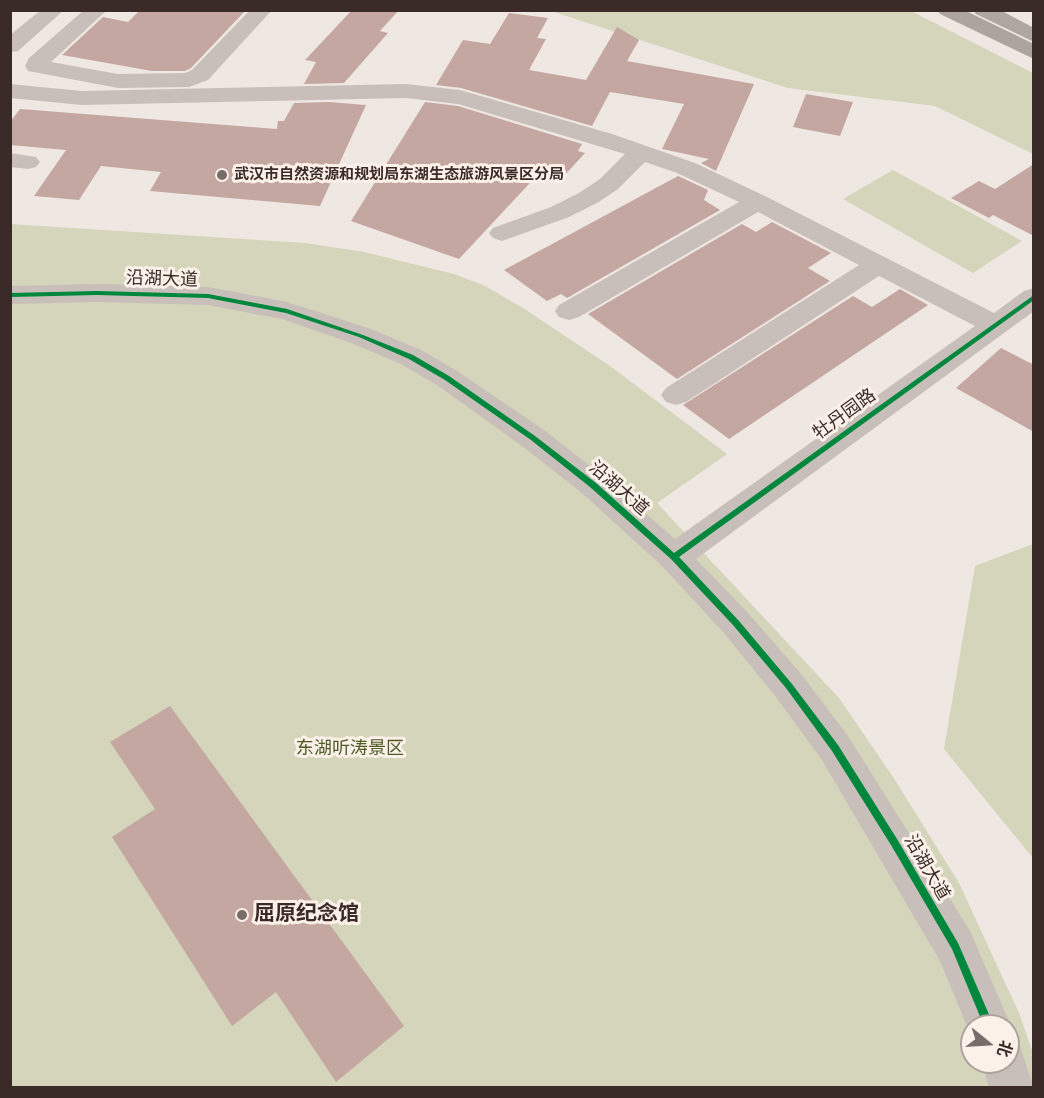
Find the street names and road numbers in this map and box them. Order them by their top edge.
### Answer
street label: 沿湖大道 [126,268,198,292]
street label: 牡丹园路 [810,385,880,445]
street label: 沿湖大道 [584,457,652,521]
street label: 沿湖大道 [899,831,953,905]

